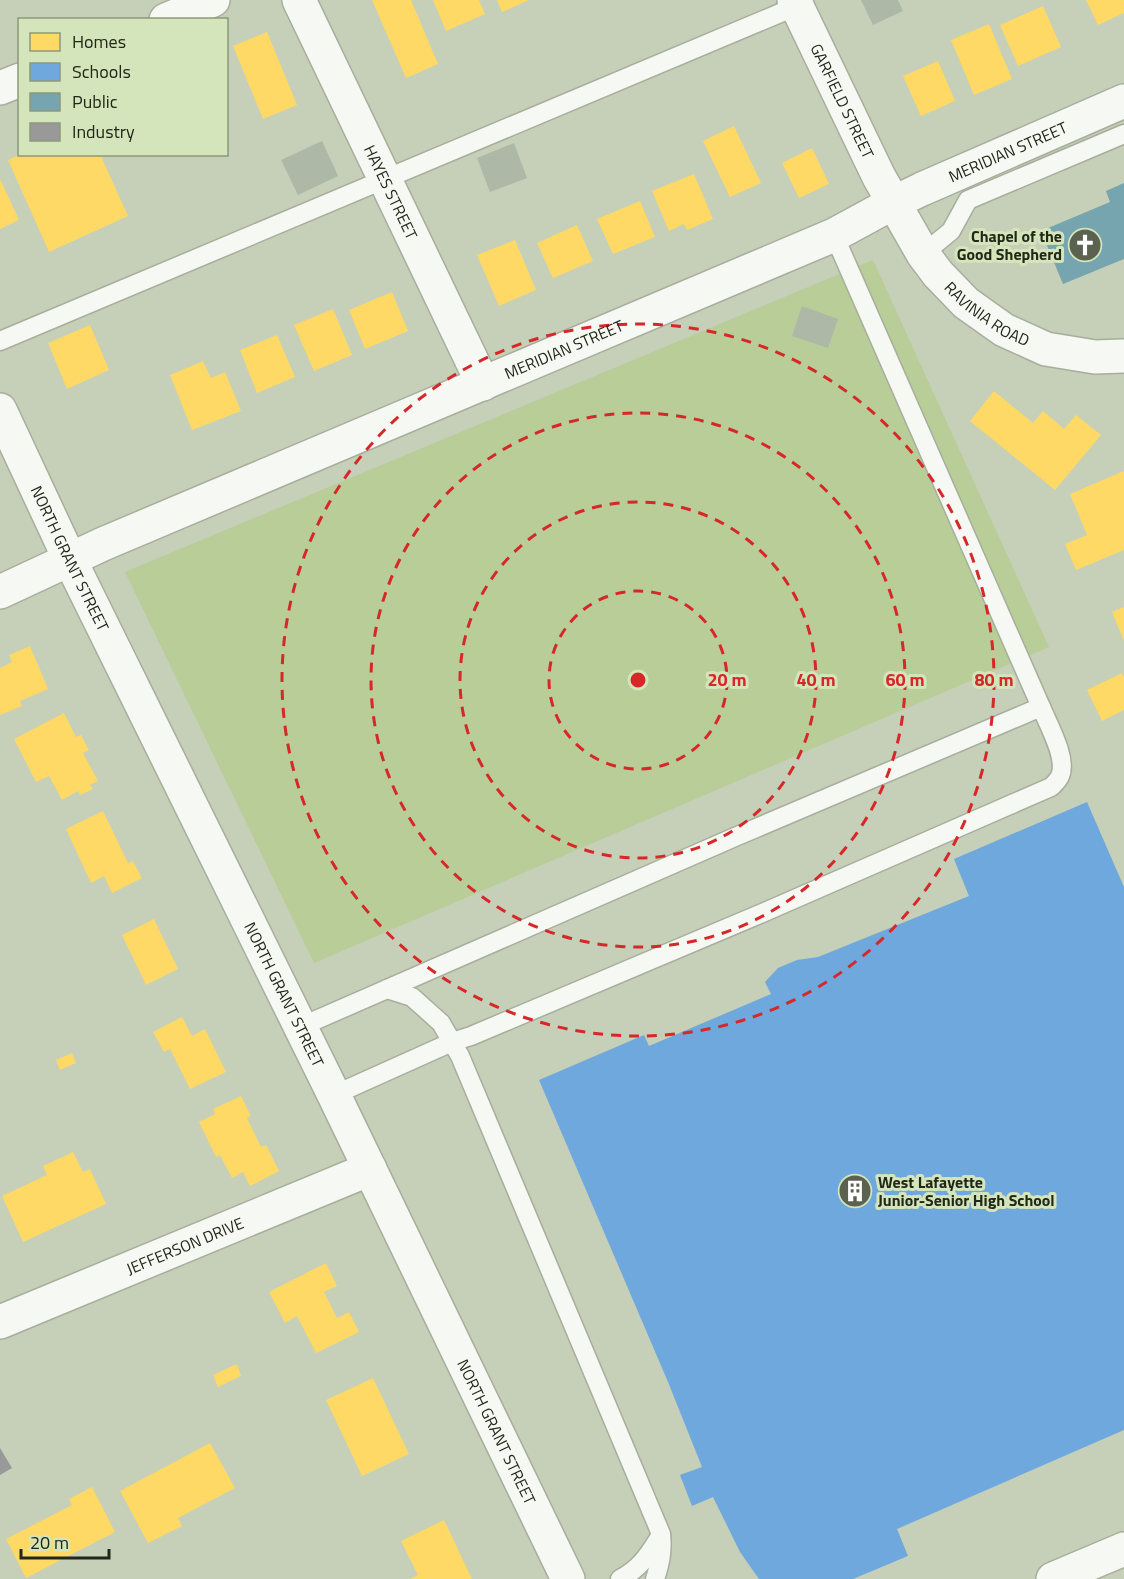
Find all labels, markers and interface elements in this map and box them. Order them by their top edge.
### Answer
legend [18,18,228,156]
text: Homes [72,28,126,55]
street label: GARFIELD STREET [805,39,881,163]
text: Schools [72,58,131,85]
text: Public [72,88,118,115]
street label: MERIDIAN STREET [944,115,1071,188]
text: Industry [72,118,135,145]
street label: HAYES STREET [358,141,424,244]
place label: Chapel of the Good Shepherd [957,224,1062,266]
church icon: Chapel of the Good Shepherd [1067,227,1103,263]
street label: RAVINIA ROAD [939,276,1034,352]
street label: MERIDIAN STREET [501,313,628,385]
street label: NORTH GRANT STREET [25,482,115,636]
text: 20 m [707,666,747,693]
text: 40 m [796,666,836,693]
text: 60 m [885,666,925,693]
text: 80 m [974,666,1014,693]
centre of rings [628,670,648,690]
street label: NORTH GRANT STREET [238,918,331,1072]
place label: West Lafayette Junior-Senior High School [878,1170,1055,1212]
building icon: West Lafayette Junior-Senior High School [837,1173,873,1209]
street label: JEFFERSON DRIVE [123,1211,247,1281]
street label: NORTH GRANT STREET [451,1355,542,1509]
scale bar [21,1522,110,1560]
text: 20 m [30,1529,69,1556]

